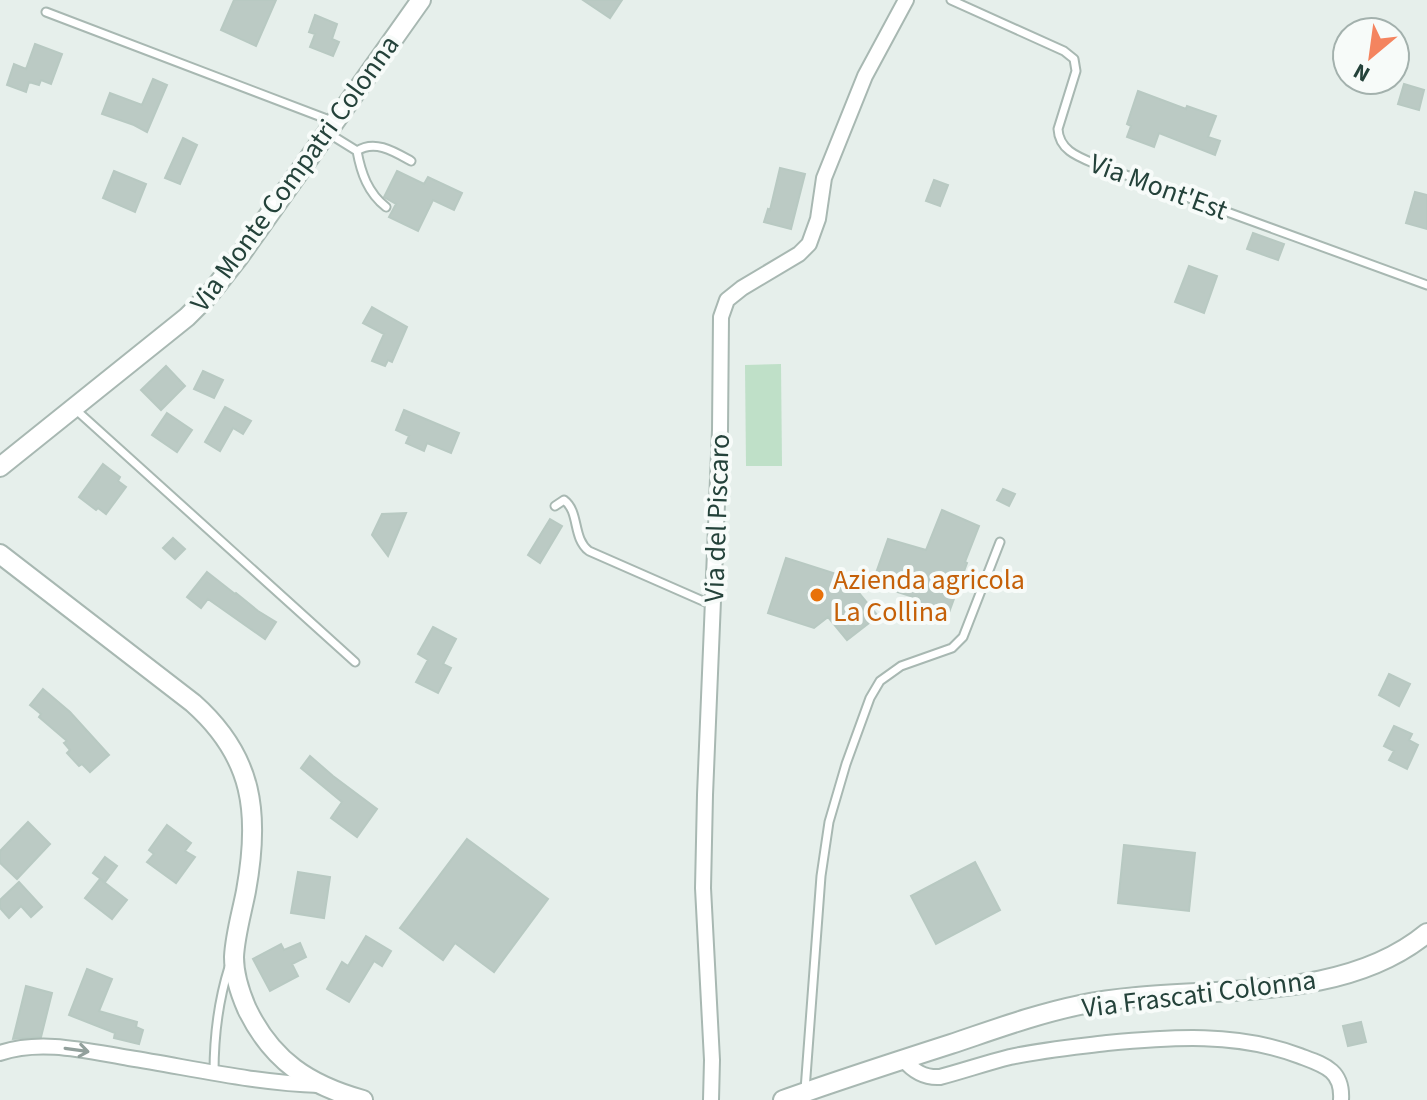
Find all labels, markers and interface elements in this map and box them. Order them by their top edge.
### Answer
north arrow [1331,16,1411,96]
street label: Via Monte Compatri Colonna [181,27,409,320]
text: N [1348,55,1376,90]
street label: Via Mont'Est [1084,144,1234,230]
street label: Via del Piscaro [694,433,740,603]
place label: Azienda agricola La Collina [833,560,1025,632]
marker: Azienda agricola La Collina [808,586,826,604]
street label: Via Frascati Colonna [1080,960,1318,1028]
one-way arrow [64,1043,89,1058]

